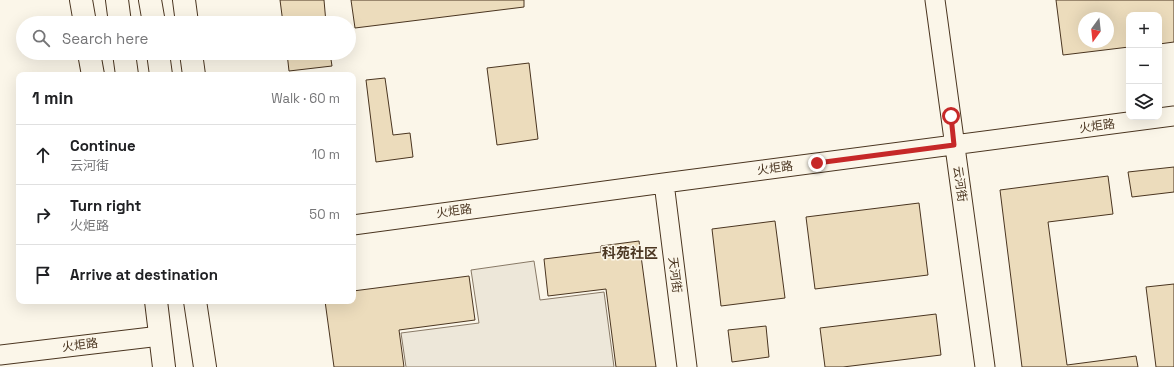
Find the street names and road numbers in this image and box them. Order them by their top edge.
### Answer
street label: 火炬路 [1078,116,1116,136]
street label: 火炬路 [756,158,794,178]
street label: 云河街 [950,165,970,203]
street label: 火炬路 [435,201,473,221]
street label: 天河街 [665,256,685,294]
street label: 火炬路 [61,335,99,355]

